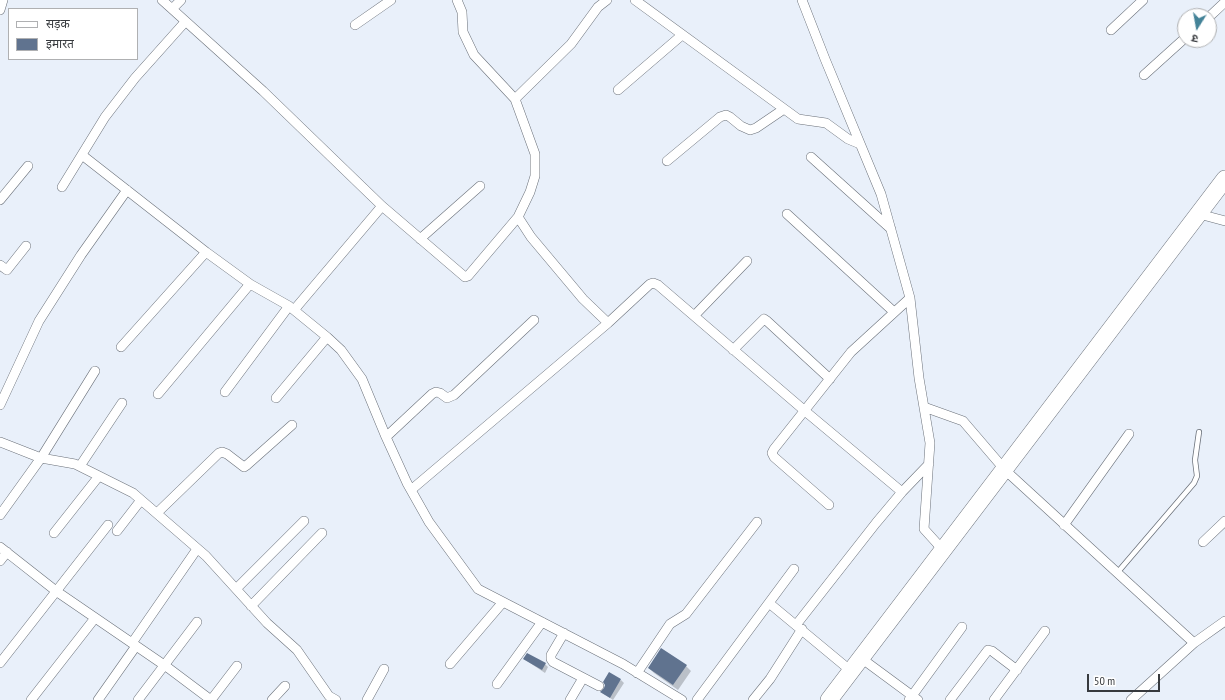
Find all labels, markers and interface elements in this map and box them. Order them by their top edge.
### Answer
legend [8,8,138,60]
north arrow [1177,8,1217,48]
text: सड़क [46,16,70,31]
text: उ [1190,31,1199,46]
text: इमारत [46,36,74,51]
scale bar [1089,666,1162,692]
text: 50 m [1094,673,1115,688]

